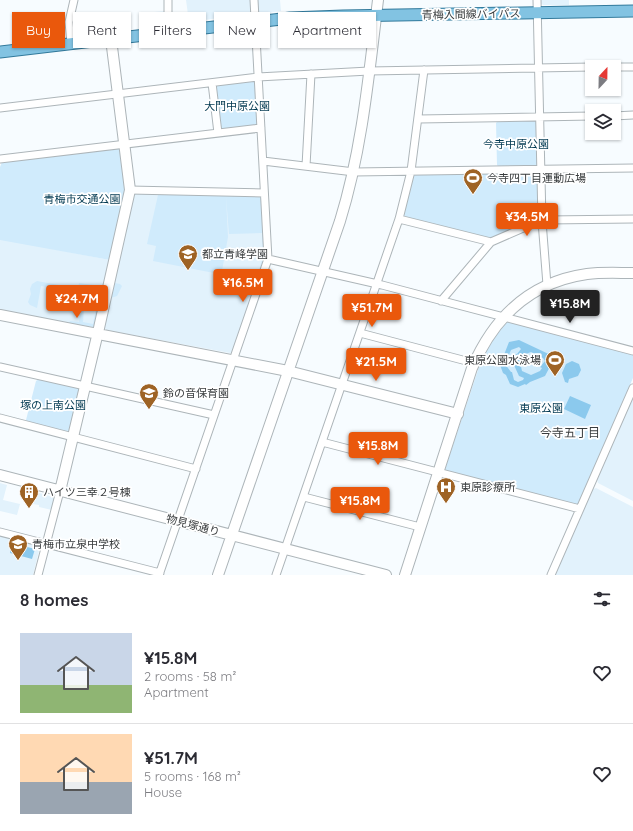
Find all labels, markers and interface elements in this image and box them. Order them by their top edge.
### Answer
street label: 青梅入間線バイパス [421,6,521,22]
chip: Buy [12,12,65,48]
chip: Rent [73,12,131,48]
chip: Filters [139,12,206,48]
chip: New [214,12,270,48]
chip: Apartment [278,12,376,48]
north arrow [585,60,621,96]
map controls [585,60,621,140]
park label: 大門中原公園 [204,99,270,113]
button: layers [585,104,621,140]
park label: 今寺中原公園 [483,137,549,151]
sports icon: 今寺四丁目運動広場 [462,167,484,195]
place label: 今寺四丁目運動広場 [487,171,586,185]
park label: 青梅市交通公園 [44,192,121,206]
pin: ¥34.5M [494,203,560,237]
text: ¥34.5M [505,208,549,224]
school or university icon: 都立青峰学園 [177,243,199,271]
place label: 都立青峰学園 [202,247,268,261]
pin: ¥16.5M [210,269,276,303]
text: ¥16.5M [222,274,264,290]
pin: ¥24.7M [44,285,110,319]
text: ¥24.7M [55,290,99,306]
pin: ¥15.8M [537,290,603,324]
pin: ¥51.7M [339,294,405,328]
text: ¥15.8M [550,295,590,311]
text: ¥51.7M [351,299,393,315]
pin: ¥21.5M [343,348,409,382]
sports icon: 東原公園水泳場 [544,349,566,377]
text: ¥21.5M [355,353,397,369]
place label: 東原公園水泳場 [464,353,541,367]
school or university icon: 鈴の音保育園 [138,382,160,410]
place label: 鈴の音保育園 [163,386,229,400]
park label: 塚の上南公園 [20,398,86,412]
park label: 東原公園 [519,401,563,415]
district label: 今寺五丁目 [540,425,600,440]
pin: ¥15.8M [345,432,411,466]
text: ¥15.8M [358,437,398,453]
hospital icon: 東原診療所 [435,476,457,504]
place label: 東原診療所 [460,480,516,494]
building icon: ハイツ三幸２号棟 [18,481,40,509]
place label: ハイツ三幸２号棟 [43,485,131,499]
pin: ¥15.8M [327,487,393,521]
text: ¥15.8M [340,492,380,508]
street label: 物見塚通り [165,511,221,539]
school or university icon: 青梅市立泉中学校 [7,533,29,561]
place label: 青梅市立泉中学校 [32,537,120,551]
icon: filters [591,588,613,610]
text: 8 homes [20,589,89,610]
text: ¥15.8M [144,647,197,668]
icon: home [52,649,100,697]
icon: heart [591,662,613,684]
text: 2 rooms · 58 m² [144,668,236,684]
text: Apartment [144,684,209,700]
text: ¥51.7M [144,747,198,768]
icon: home [52,750,100,798]
icon: heart [591,763,613,785]
text: 5 rooms · 168 m² [144,768,241,784]
text: House [144,784,182,800]

